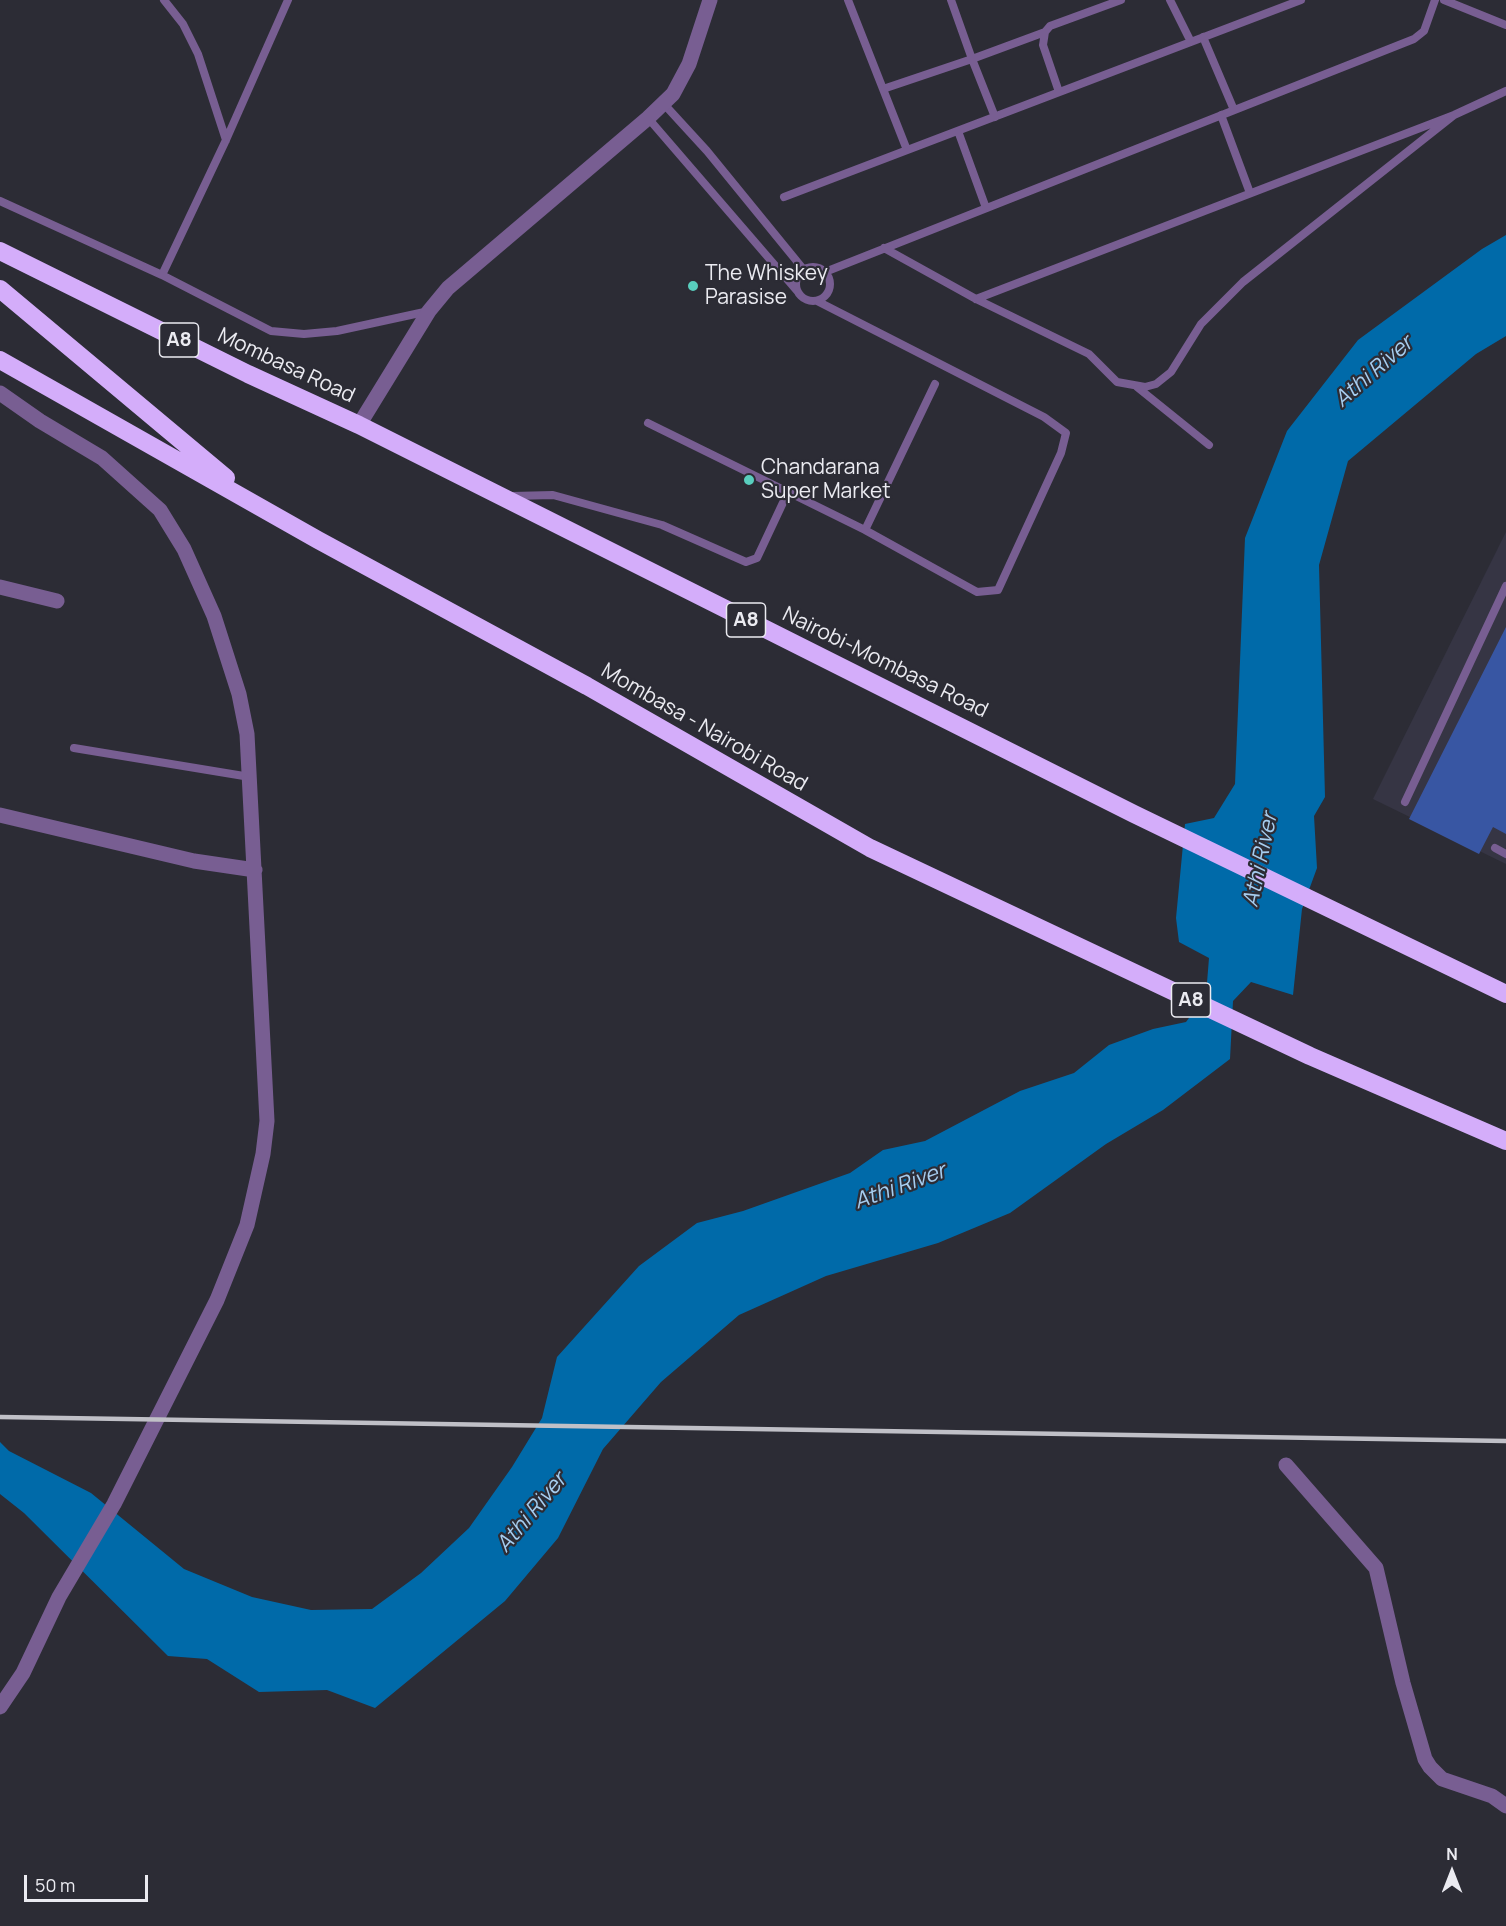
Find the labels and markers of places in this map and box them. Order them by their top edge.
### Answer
place label: The Whiskey Parasise [705,261,828,311]
marker: The Whiskey Parasise [686,279,700,293]
place label: Chandarana Super Market [761,455,891,505]
marker: Chandarana Super Market [742,473,756,487]

